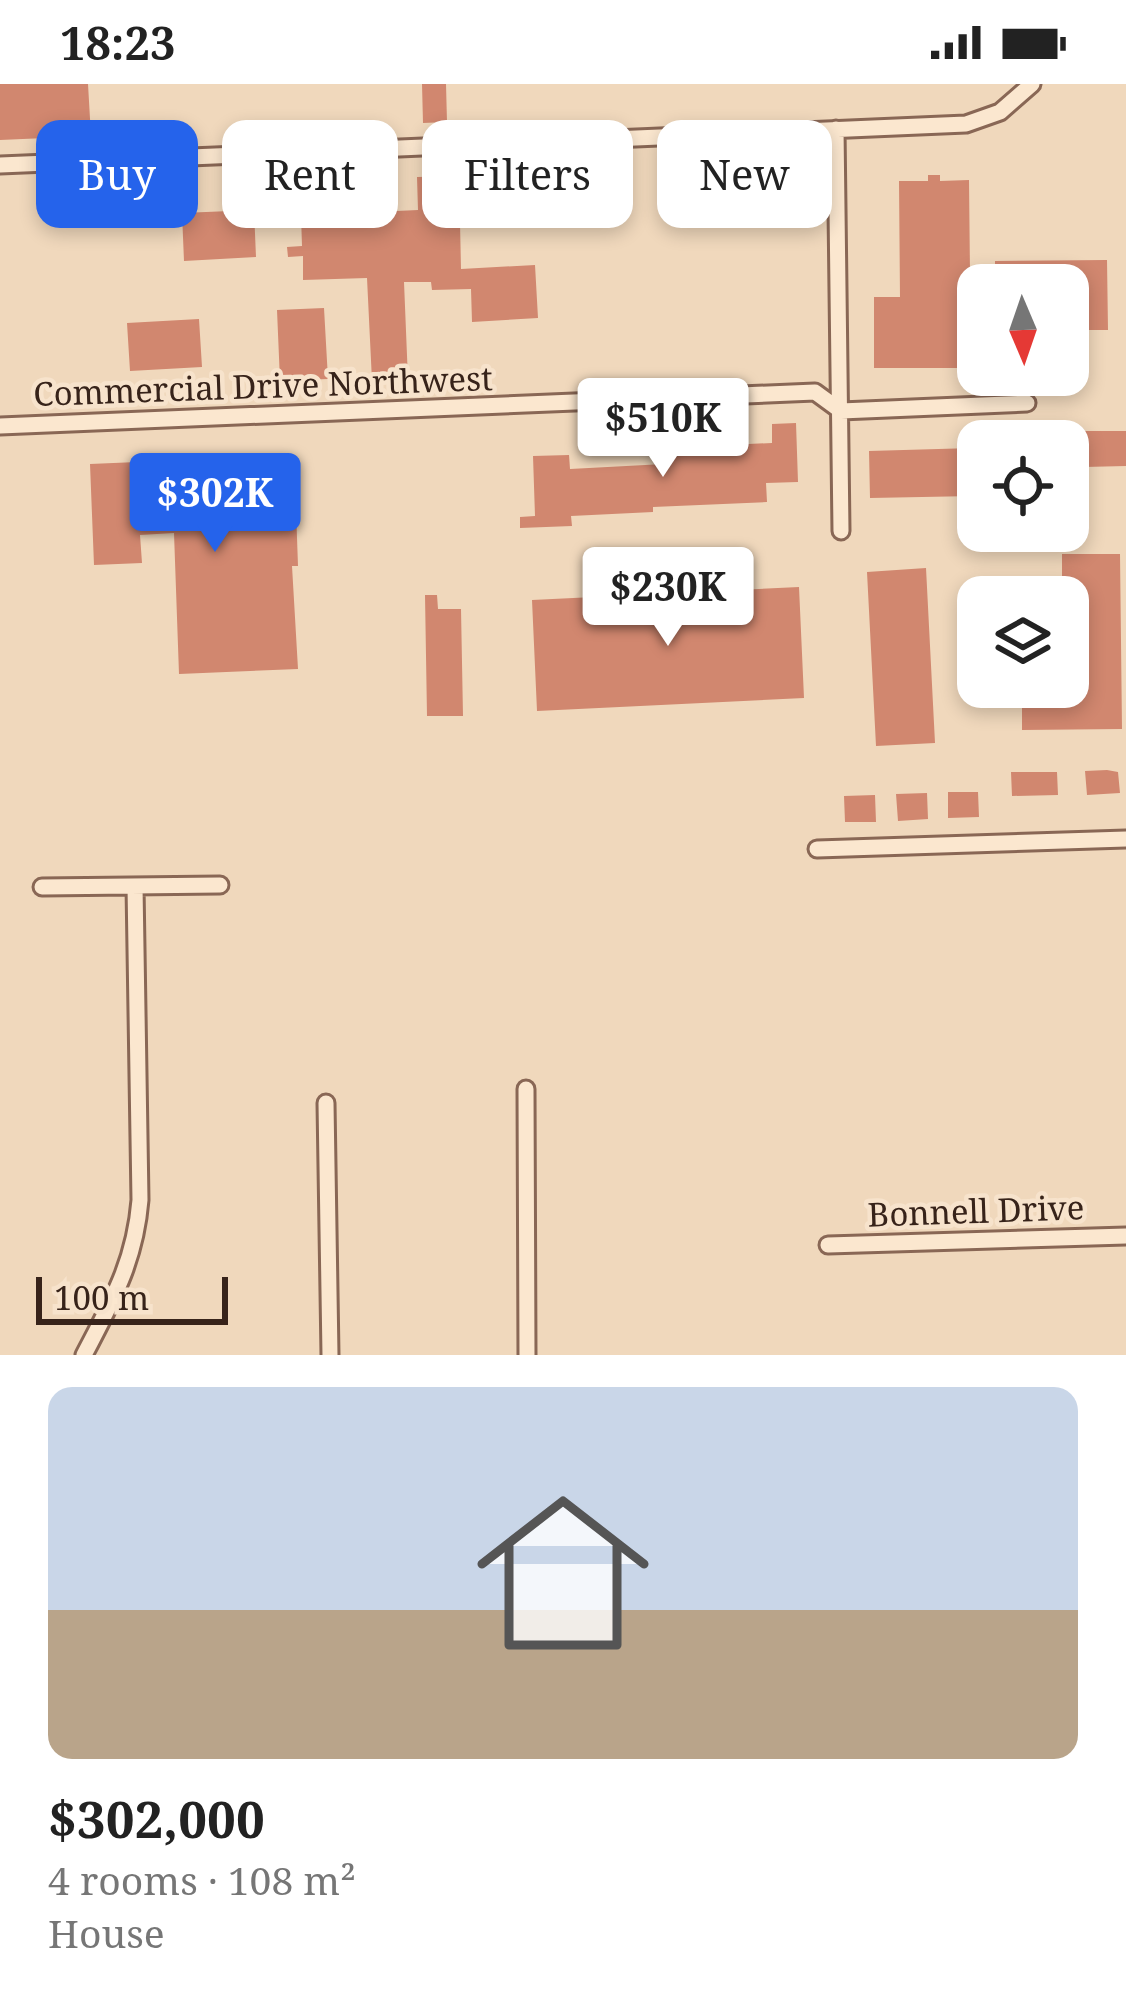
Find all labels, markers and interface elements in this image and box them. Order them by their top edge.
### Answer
text: 18:23 [60,12,175,73]
chip: Buy [36,120,198,228]
chip: Rent [222,120,398,228]
chip: Filters [422,120,633,228]
chip: New [657,120,832,228]
north arrow [957,264,1089,396]
map controls [957,264,1089,708]
street label: Commercial Drive Northwest [33,355,493,416]
pin: $510K [579,378,747,480]
text: $510K [605,390,721,443]
button: locate [957,420,1089,552]
pin: $302K [131,453,299,555]
text: $302K [157,465,273,518]
pin: $230K [584,547,752,649]
text: $230K [610,559,726,612]
button: layers [957,576,1089,708]
street label: Bonnell Drive [867,1184,1085,1237]
scale bar [36,1271,228,1324]
text: 100 m [54,1275,149,1320]
icon: home [455,1465,671,1681]
text: $302,000 [48,1783,265,1853]
text: 4 rooms · 108 m² [48,1853,356,1906]
text: House [48,1906,165,1959]

